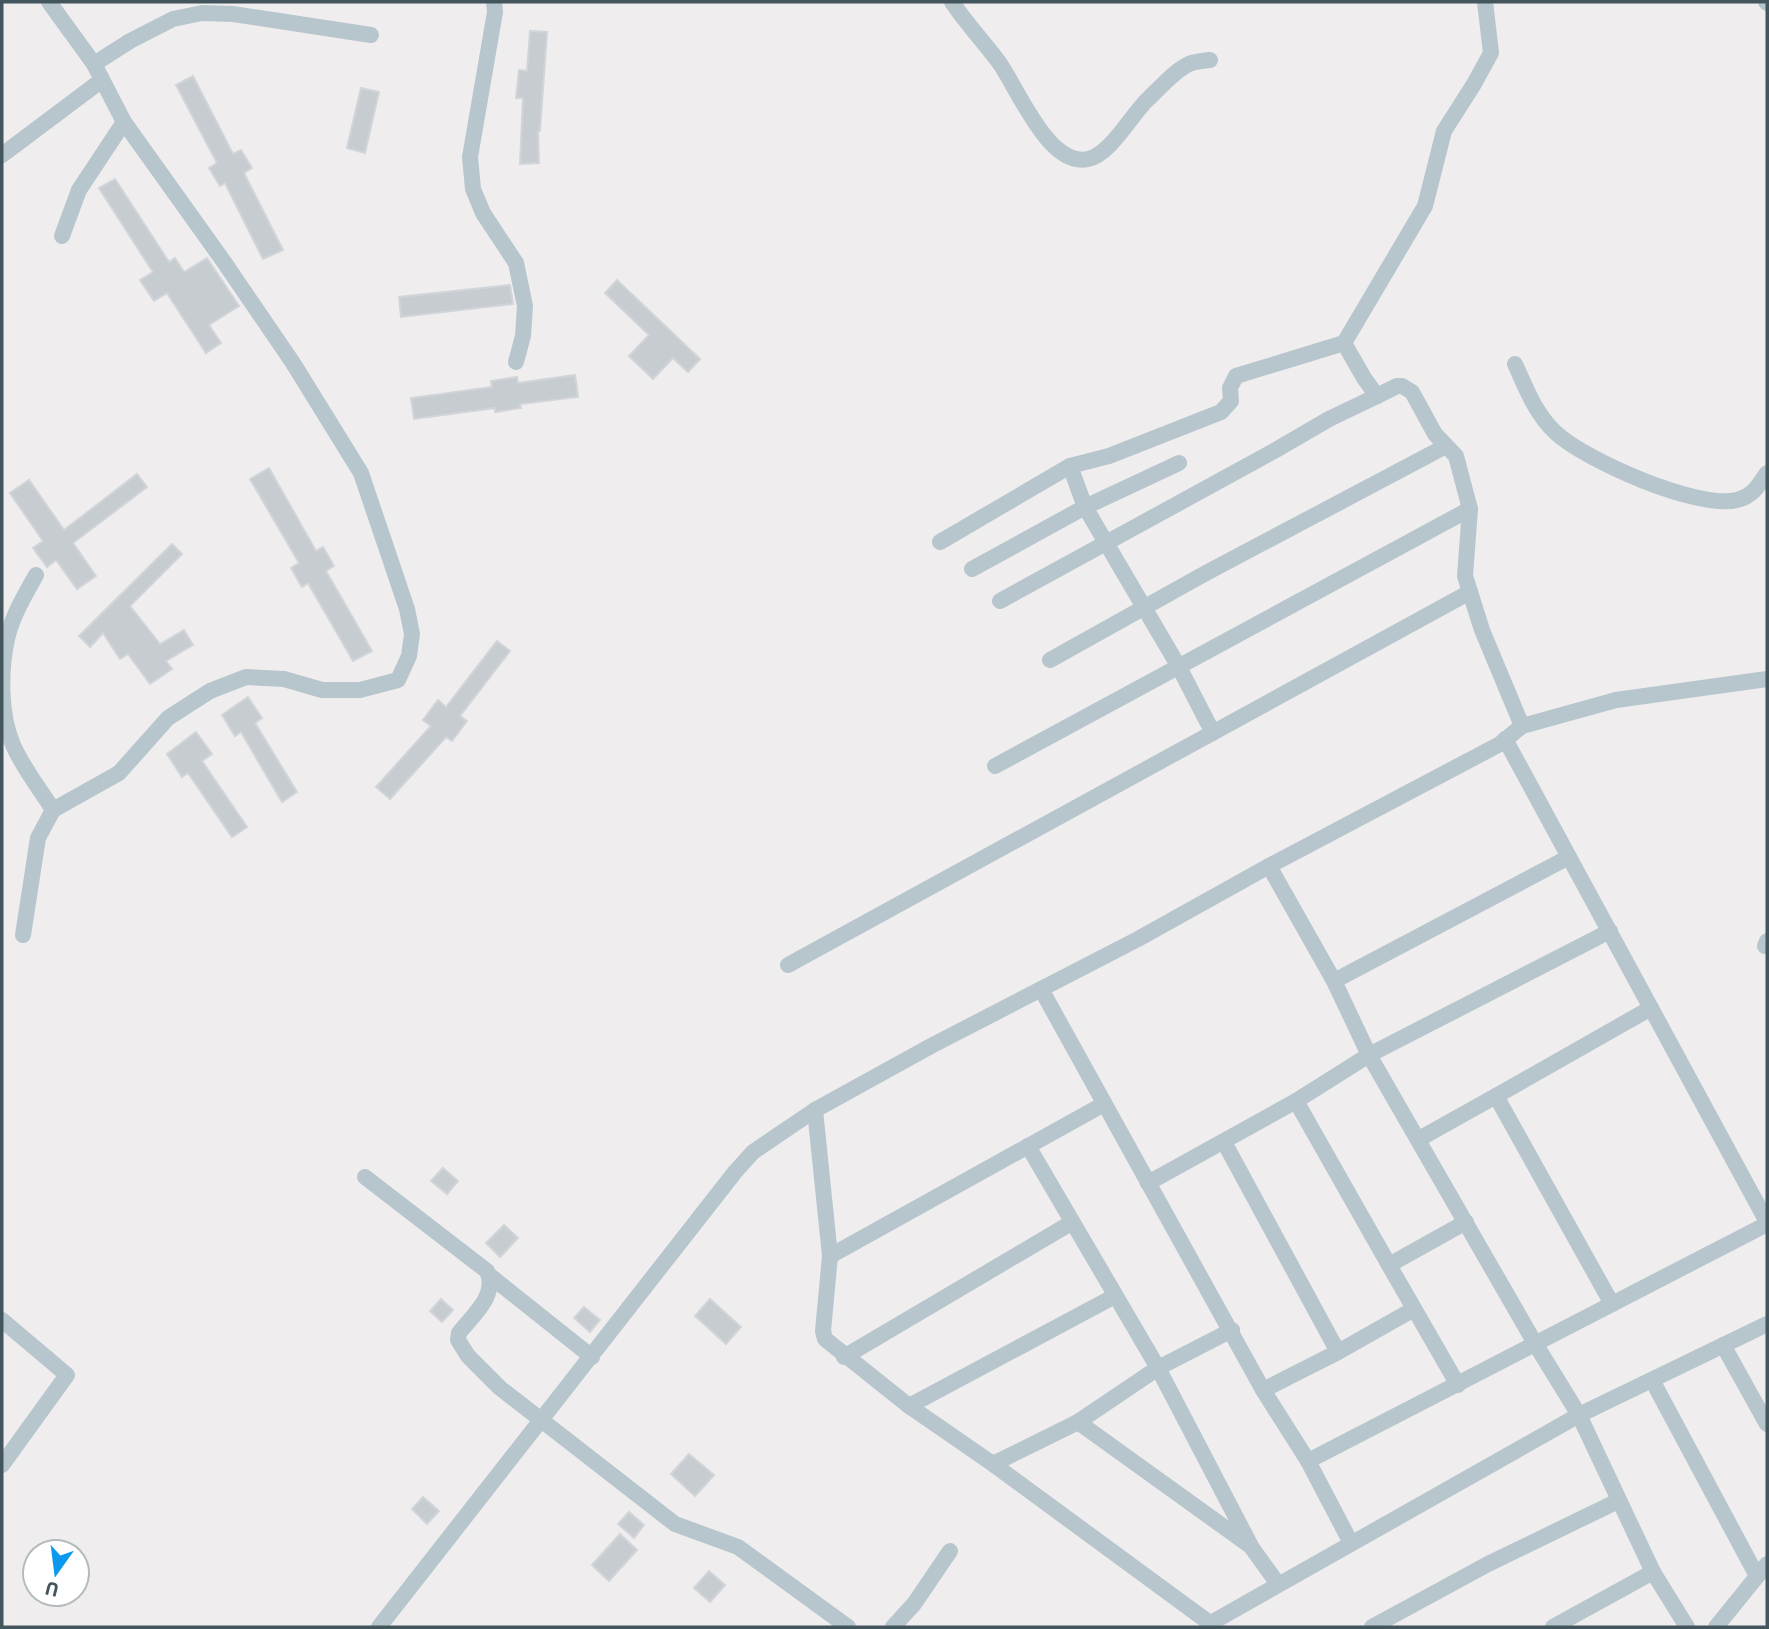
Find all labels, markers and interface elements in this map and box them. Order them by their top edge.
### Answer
north arrow [21,1538,91,1608]
text: U [43,1576,61,1603]

